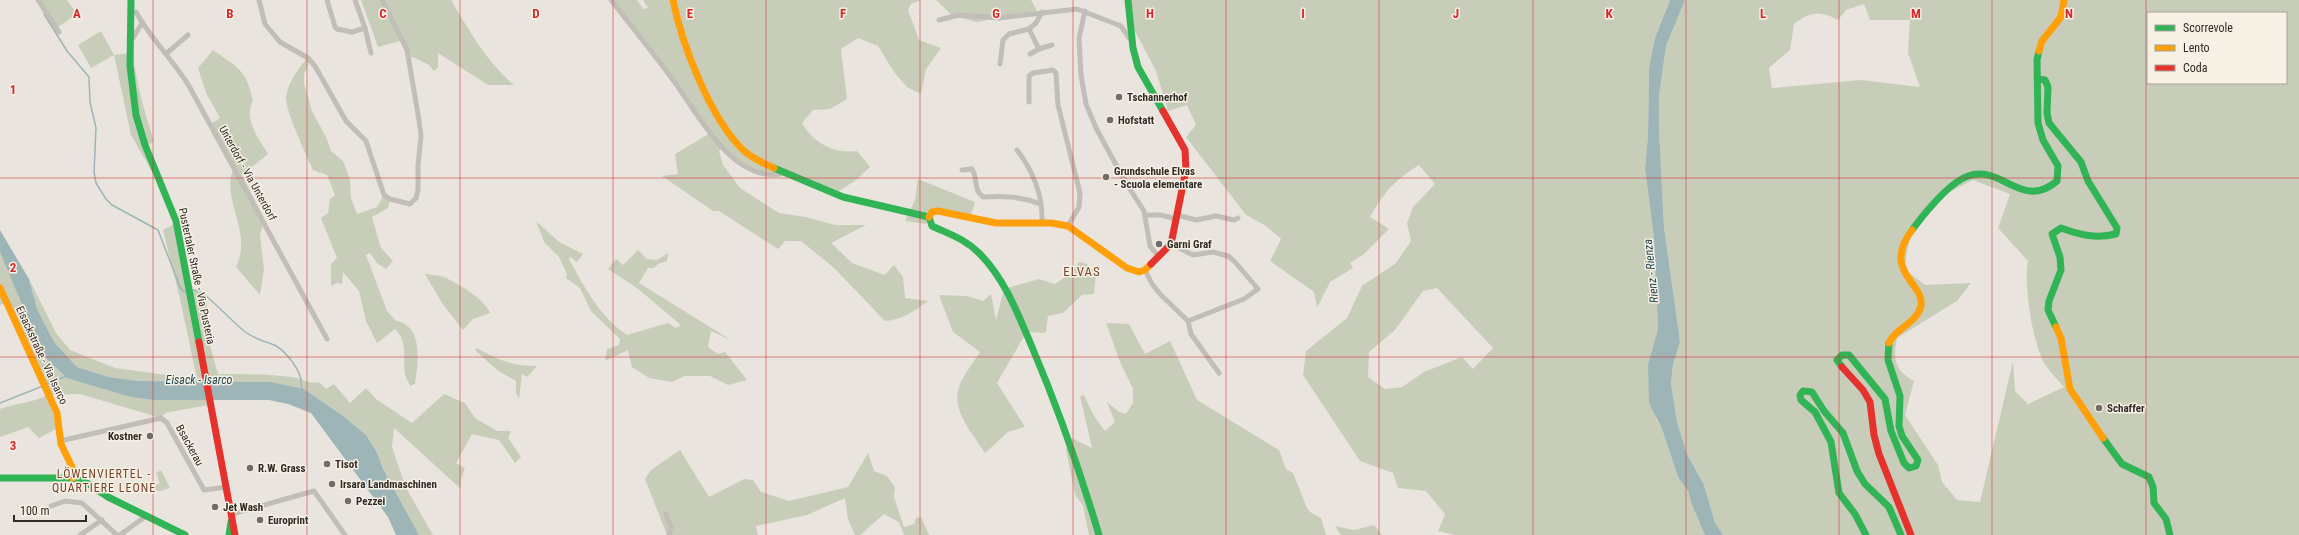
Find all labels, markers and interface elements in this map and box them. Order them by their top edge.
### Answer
text: A [73,6,81,21]
text: B [226,6,234,21]
text: C [379,6,387,21]
text: D [532,6,540,21]
text: E [687,6,694,21]
text: F [840,6,846,21]
text: G [992,6,1000,21]
text: H [1146,6,1154,21]
text: I [1301,6,1305,21]
text: J [1453,6,1459,21]
text: K [1605,6,1613,21]
text: L [1760,6,1766,21]
text: M [1911,6,1921,21]
text: N [2065,6,2073,21]
legend [2147,12,2287,84]
text: Scorrevole [2183,21,2233,35]
text: Lento [2183,41,2210,55]
text: Coda [2183,61,2208,75]
text: 1 [10,82,16,97]
place label: Tschannerhof [1127,91,1188,104]
marker: Tschannerhof [1114,92,1124,102]
place label: Hofstatt [1118,114,1155,127]
marker: Hofstatt [1105,115,1115,125]
street label: Unterdorf - Via Unterdorf [216,124,279,223]
place label: Grundschule Elvas - Scuola elementare [1114,165,1202,191]
marker: Grundschule Elvas - Scuola elementare [1101,172,1111,182]
street label: Pustertaler Straße - Via Pusteria [176,207,217,345]
place label: Garni Graf [1167,238,1212,251]
water label: Rienz - Rienza [1641,238,1661,304]
marker: Garni Graf [1154,239,1164,249]
text: 2 [10,260,17,275]
district label: ELVAS [1063,264,1101,279]
street label: Eisackstraße - Via Isarco [13,304,70,407]
water label: Eisack - Isarco [166,373,233,387]
place label: Schaffer [2107,402,2145,415]
marker: Schaffer [2094,403,2104,413]
street label: Bsackerau [173,422,206,468]
place label: Kostner [108,430,142,443]
marker: Kostner [145,431,155,441]
text: 3 [10,438,16,453]
place label: Tisot [335,458,358,471]
marker: Tisot [322,459,332,469]
place label: R.W. Grass [258,462,306,475]
marker: R.W. Grass [245,463,255,473]
district label: LÖWENVIERTEL - QUARTIERE LEONE [52,466,156,495]
place label: Irsara Landmaschinen [340,478,437,491]
marker: Irsara Landmaschinen [327,479,337,489]
place label: Pezzei [356,495,386,508]
marker: Pezzei [343,496,353,506]
scale bar [14,497,86,523]
place label: Jet Wash [223,501,263,514]
marker: Jet Wash [210,502,220,512]
text: 100 m [20,504,50,518]
place label: Europrint [268,514,309,527]
marker: Europrint [255,515,265,525]

